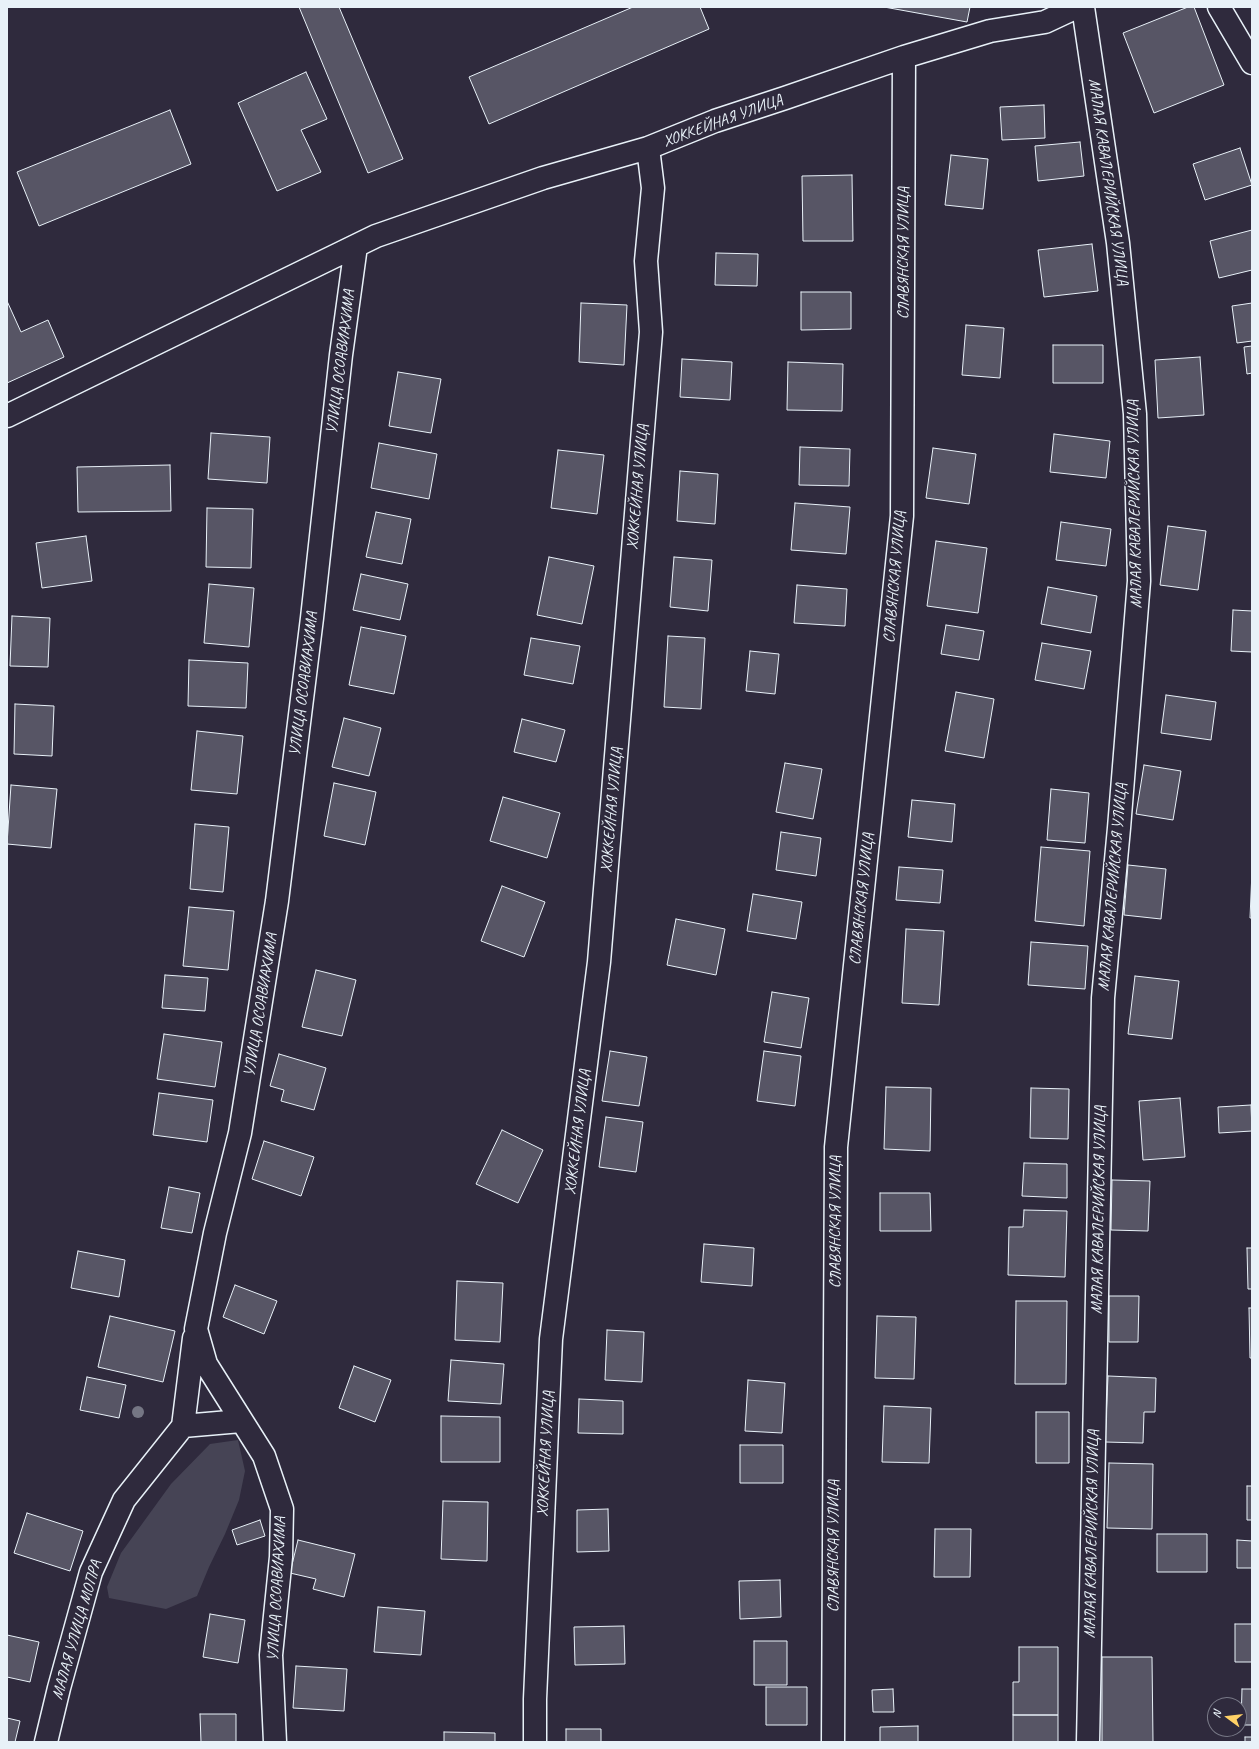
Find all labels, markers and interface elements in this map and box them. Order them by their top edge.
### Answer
street label: МАЛАЯ КАВАЛЕРИЙСКАЯ УЛИЦА [1084,77,1132,287]
street label: ХОККЕЙНАЯ УЛИЦА [661,90,785,152]
street label: СЛАВЯНСКАЯ УЛИЦА [894,187,914,319]
street label: УЛИЦА ОСОАВИАХИМА [323,289,359,435]
street label: МАЛАЯ КАВАЛЕРИЙСКАЯ УЛИЦА [1124,400,1146,608]
street label: ХОККЕЙНАЯ УЛИЦА [623,423,653,551]
street label: СЛАВЯНСКАЯ УЛИЦА [880,510,910,644]
street label: УЛИЦА ОСОАВИАХИМА [286,611,322,757]
street label: ХОККЕЙНАЯ УЛИЦА [597,746,627,874]
street label: МАЛАЯ КАВАЛЕРИЙСКАЯ УЛИЦА [1094,782,1132,992]
street label: СЛАВЯНСКАЯ УЛИЦА [846,832,878,966]
street label: УЛИЦА ОСОАВИАХИМА [240,932,282,1078]
street label: ХОККЕЙНАЯ УЛИЦА [561,1068,595,1196]
street label: МАЛАЯ КАВАЛЕРИЙСКАЯ УЛИЦА [1088,1106,1110,1314]
street label: СЛАВЯНСКАЯ УЛИЦА [826,1156,846,1288]
street label: ХОККЕЙНАЯ УЛИЦА [533,1391,559,1517]
street label: МАЛАЯ КАВАЛЕРИЙСКАЯ УЛИЦА [1081,1430,1103,1638]
street label: СЛАВЯНСКАЯ УЛИЦА [824,1480,844,1612]
street label: УЛИЦА ОСОАВИАХИМА [264,1516,290,1662]
street label: МАЛАЯ УЛИЦА МОПРА [48,1558,106,1702]
north arrow [1207,1697,1247,1737]
text: N [1209,1709,1224,1719]

